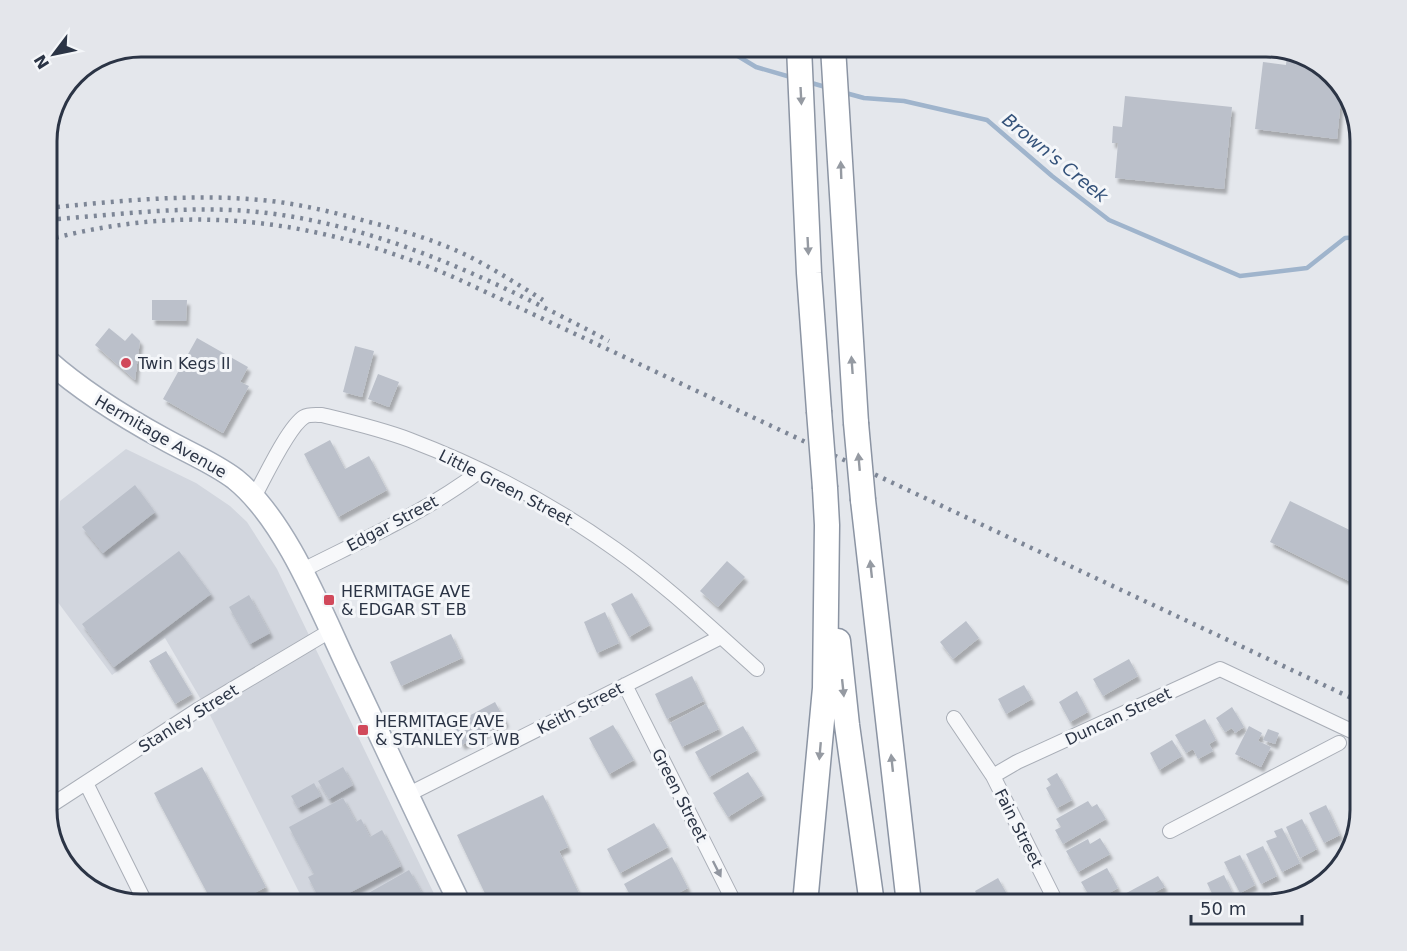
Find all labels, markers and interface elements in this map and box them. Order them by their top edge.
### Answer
north arrow [24,24,84,84]
text: N [30,51,53,72]
one-way arrow [796,87,805,106]
water label: Brown's Creek [998,109,1113,208]
one-way arrow [837,161,846,180]
one-way arrow [803,236,812,255]
place label: Twin Kegs II [137,354,230,373]
one-way arrow [847,355,857,374]
marker: Twin Kegs II [119,356,133,370]
street label: Hermitage Avenue [92,391,230,482]
street label: Little Green Street [436,446,576,529]
one-way arrow [855,452,864,471]
street label: Edgar Street [343,491,441,555]
one-way arrow [866,560,875,579]
place label: HERMITAGE AVE & EDGAR ST EB [341,582,471,619]
marker: HERMITAGE AVE & EDGAR ST EB [322,593,336,607]
one-way arrow [838,678,848,697]
street label: Keith Street [534,679,626,738]
street label: Stanley Street [135,680,242,757]
street label: Duncan Street [1062,684,1174,749]
place label: HERMITAGE AVE & STANLEY ST WB [375,712,520,749]
marker: HERMITAGE AVE & STANLEY ST WB [356,723,370,737]
one-way arrow [815,742,824,761]
street label: Green Street [648,745,711,845]
one-way arrow [887,753,897,772]
street label: Fain Street [991,786,1047,871]
one-way arrow [712,861,722,878]
scale bar [1191,888,1302,926]
text: 50 m [1200,898,1246,919]

